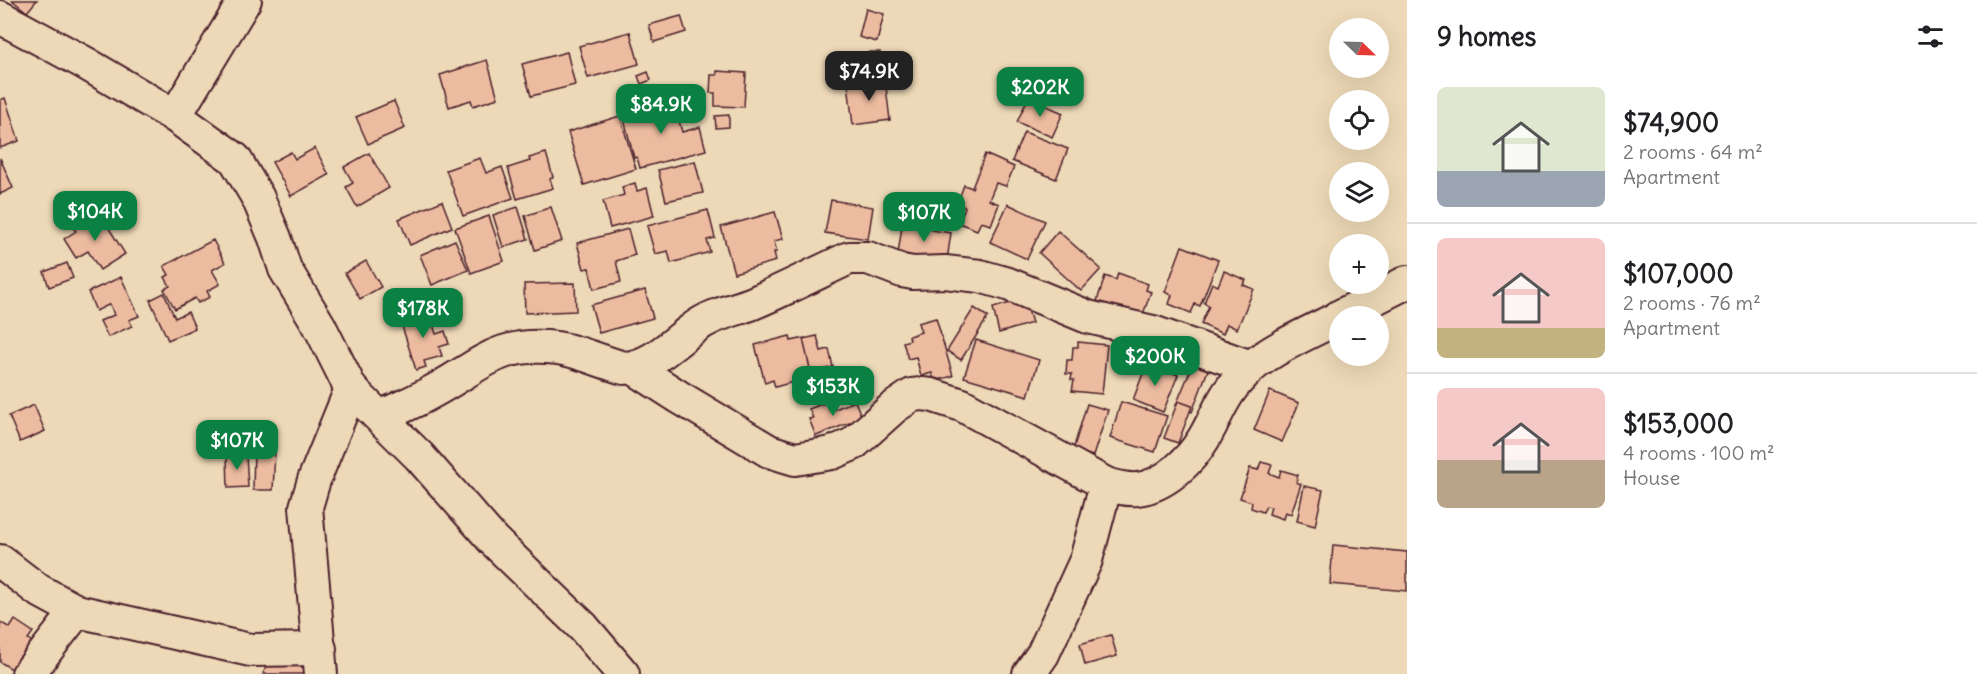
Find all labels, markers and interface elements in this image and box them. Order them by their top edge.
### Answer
north arrow [1329,18,1389,78]
map controls [1329,18,1389,366]
text: 9 homes [1437,20,1536,53]
icon: filters [1914,20,1947,53]
pin: $74.9K [820,51,918,102]
text: $74.9K [839,58,899,83]
pin: $202K [998,67,1082,118]
text: $202K [1011,74,1069,99]
pin: $84.9K [612,84,710,135]
button: locate [1329,90,1389,150]
text: $84.9K [630,91,692,116]
text: $74,900 [1623,106,1719,139]
icon: home [1485,111,1557,183]
text: 2 rooms · 64 m² [1623,139,1763,164]
button: layers [1329,162,1389,222]
text: Apartment [1623,164,1720,189]
pin: $104K [53,191,137,242]
pin: $107K [882,192,966,243]
text: $104K [67,198,123,223]
text: $107K [897,199,951,224]
button: + [1329,234,1389,294]
text: $107,000 [1623,257,1734,290]
icon: home [1485,262,1557,334]
pin: $178K [381,288,465,339]
text: 2 rooms · 76 m² [1623,290,1761,315]
text: $178K [397,295,449,320]
button: − [1329,306,1389,366]
text: Apartment [1623,315,1720,340]
pin: $200K [1113,336,1197,387]
text: $200K [1125,343,1185,368]
pin: $153K [791,366,875,417]
text: $153K [806,373,860,398]
text: $153,000 [1623,407,1734,440]
icon: home [1485,412,1557,484]
pin: $107K [195,420,279,471]
text: $107K [210,427,264,452]
text: 4 rooms · 100 m² [1623,440,1774,465]
text: House [1623,465,1680,490]

